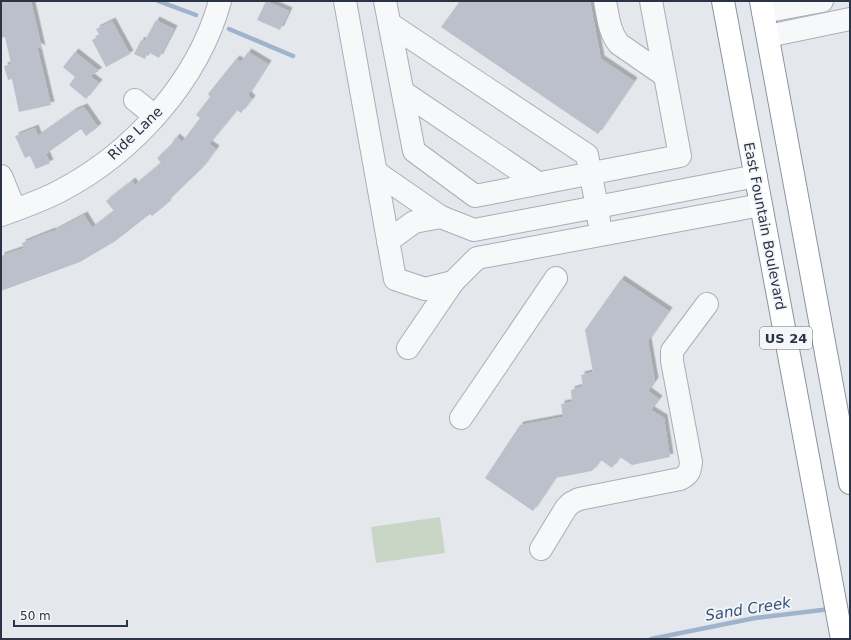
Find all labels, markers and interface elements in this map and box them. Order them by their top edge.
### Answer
street label: Ride Lane [104,103,166,163]
street label: East Fountain Boulevard [741,141,789,311]
road number: US 24 [760,327,812,349]
water label: Sand Creek [704,593,793,625]
scale bar [14,602,127,628]
text: 50 m [20,609,51,623]

